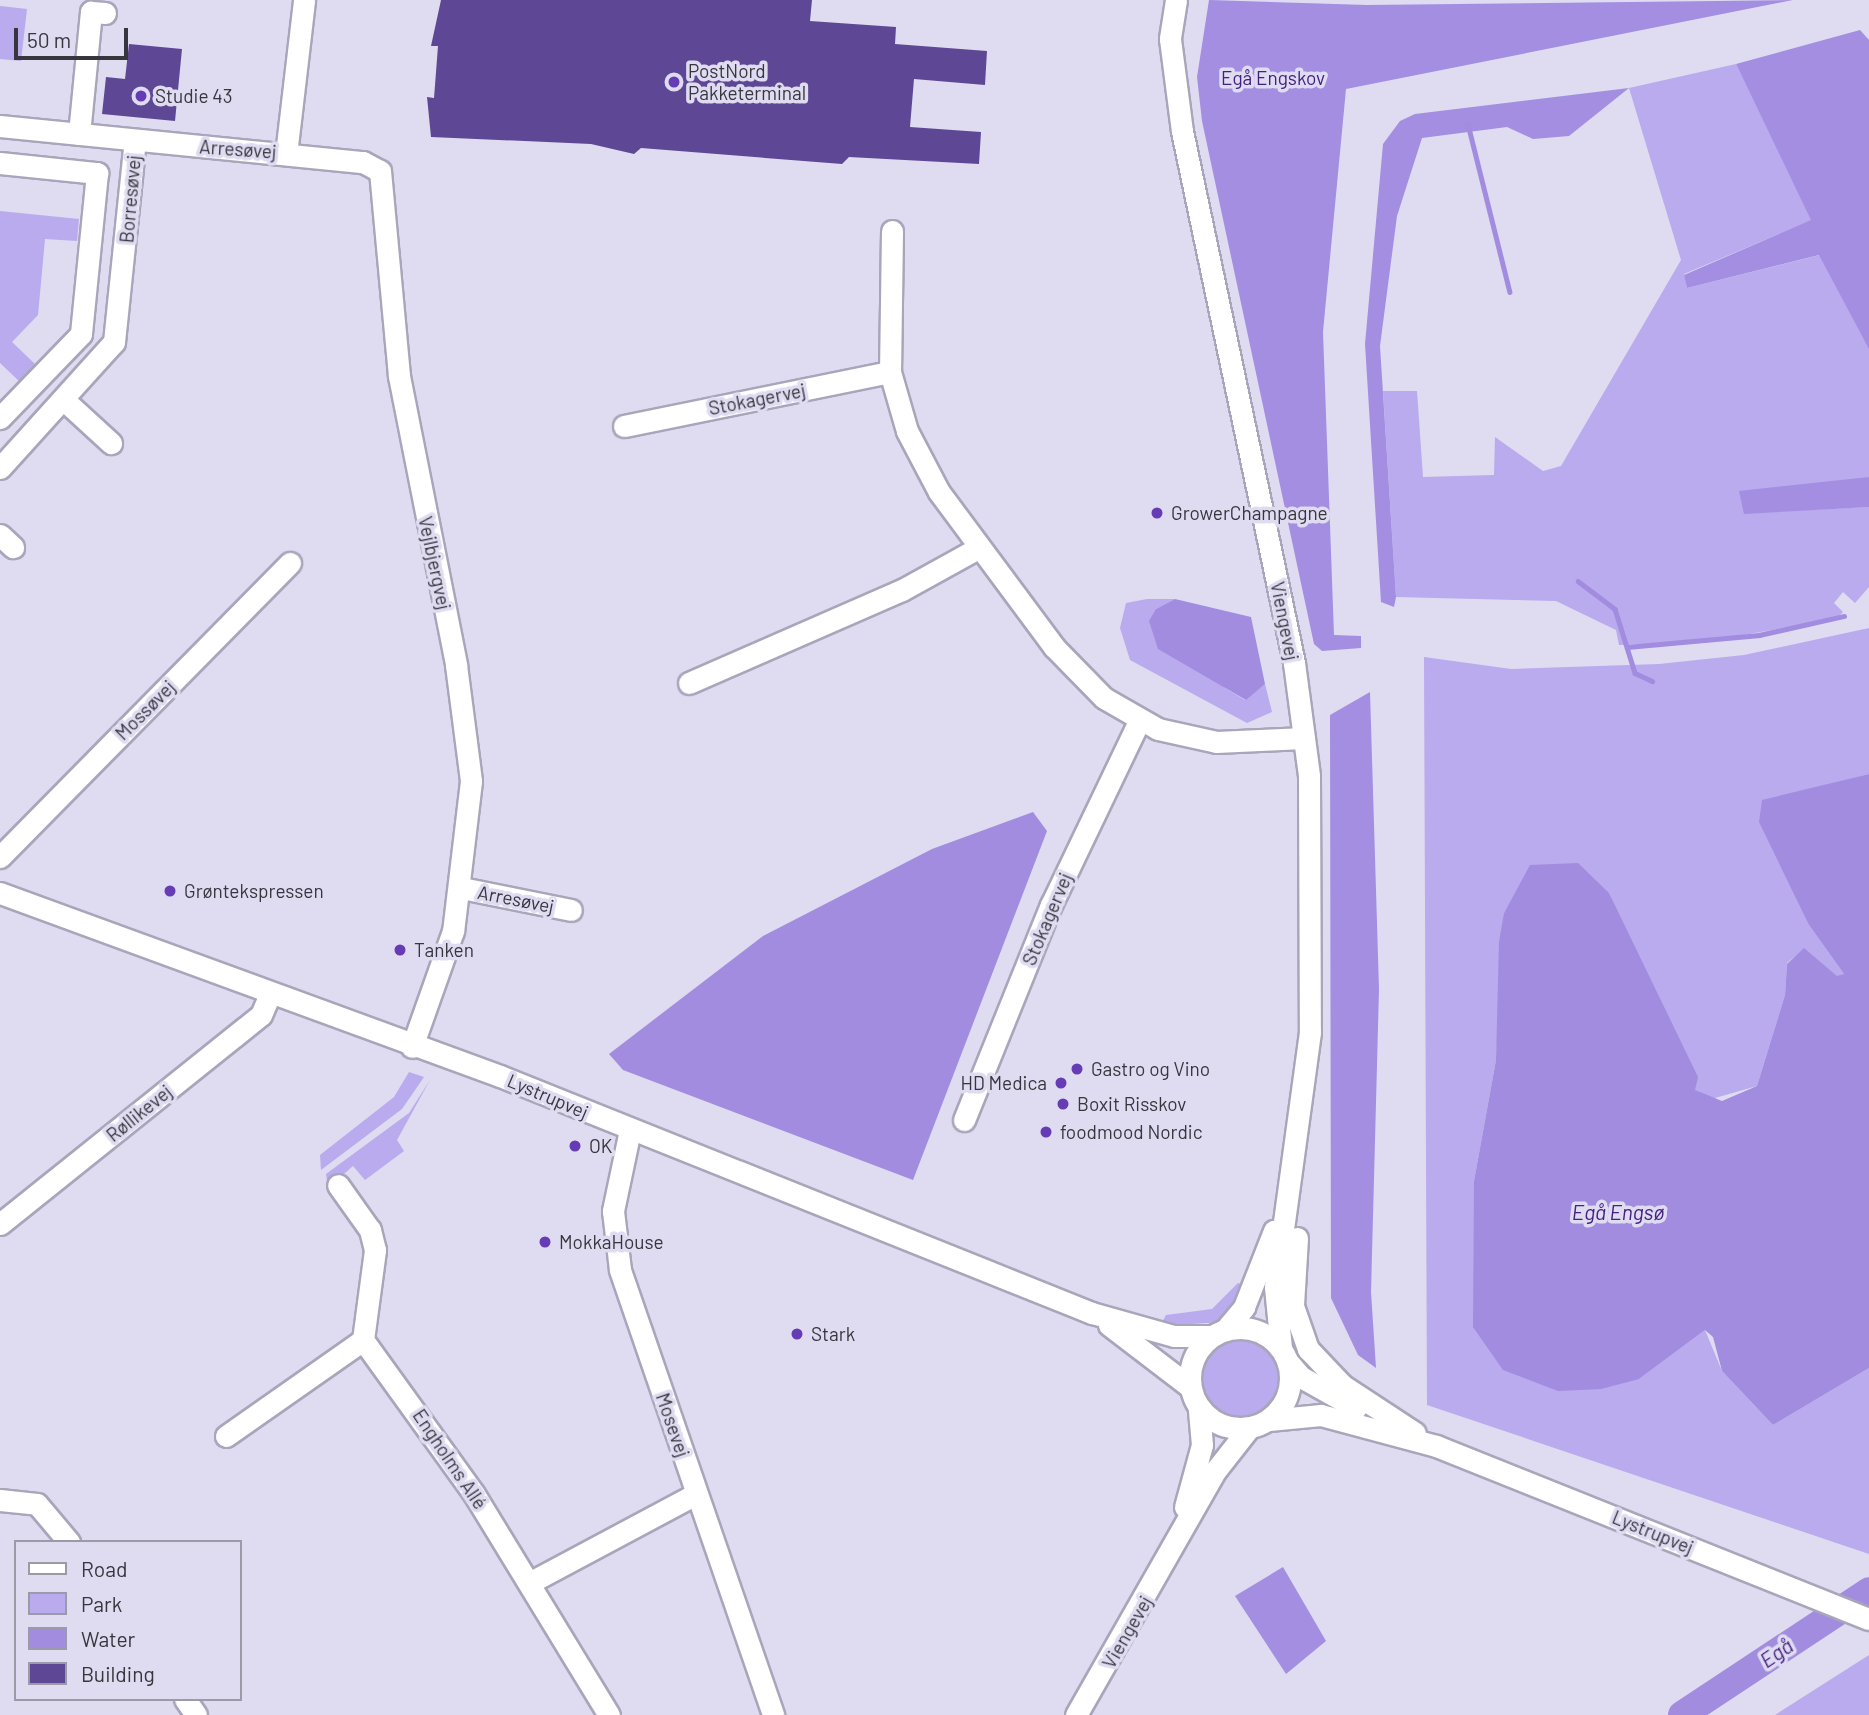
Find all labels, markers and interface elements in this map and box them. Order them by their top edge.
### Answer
scale bar [18,14,131,58]
text: 50 m [27,27,71,52]
place label: PostNord Pakketerminal [688,60,806,104]
park label: Egå Engskov [1221,67,1325,89]
marker: PostNord Pakketerminal [666,74,682,90]
place label: Studie 43 [155,85,233,107]
marker: Studie 43 [133,88,149,104]
street label: Arresøvej [199,135,277,163]
street label: Borresøvej [115,154,145,244]
street label: Stokagervej [707,378,807,420]
place label: GrowerChampagne [1171,502,1328,524]
marker: GrowerChampagne [1149,505,1165,521]
street label: Vejlbjergvej [414,514,456,612]
street label: Viengevej [1266,580,1304,662]
street label: Mossøvej [110,675,180,745]
street label: Stokagervej [1017,869,1077,969]
place label: Grøntekspressen [184,880,324,902]
street label: Arresøvej [476,880,556,918]
marker: Grøntekspressen [162,883,178,899]
place label: Tanken [414,939,474,961]
marker: Tanken [392,942,408,958]
place label: Gastro og Vino [1091,1058,1210,1080]
marker: Gastro og Vino [1069,1061,1085,1077]
street label: Lystrupvej [504,1069,592,1123]
place label: HD Medica [961,1072,1047,1094]
marker: HD Medica [1053,1075,1069,1091]
street label: Røllikevej [102,1080,176,1146]
place label: Boxit Risskov [1077,1093,1186,1115]
marker: Boxit Risskov [1055,1096,1071,1112]
place label: foodmood Nordic [1060,1121,1203,1143]
marker: foodmood Nordic [1038,1124,1054,1140]
place label: OK [589,1135,612,1157]
marker: OK [567,1138,583,1154]
water label: Egå Engsø [1572,1199,1664,1225]
place label: MokkaHouse [559,1231,664,1253]
marker: MokkaHouse [537,1234,553,1250]
place label: Stark [811,1323,855,1345]
marker: Stark [789,1326,805,1342]
street label: Mosevej [651,1390,695,1460]
street label: Engholms Allé [408,1405,492,1513]
street label: Lystrupvej [1609,1505,1697,1559]
legend [14,1540,242,1701]
text: Road [81,1556,127,1581]
text: Park [81,1591,122,1616]
street label: Viengevej [1097,1592,1157,1672]
text: Water [81,1626,135,1651]
water label: Egå [1755,1633,1797,1673]
text: Building [81,1661,155,1686]

